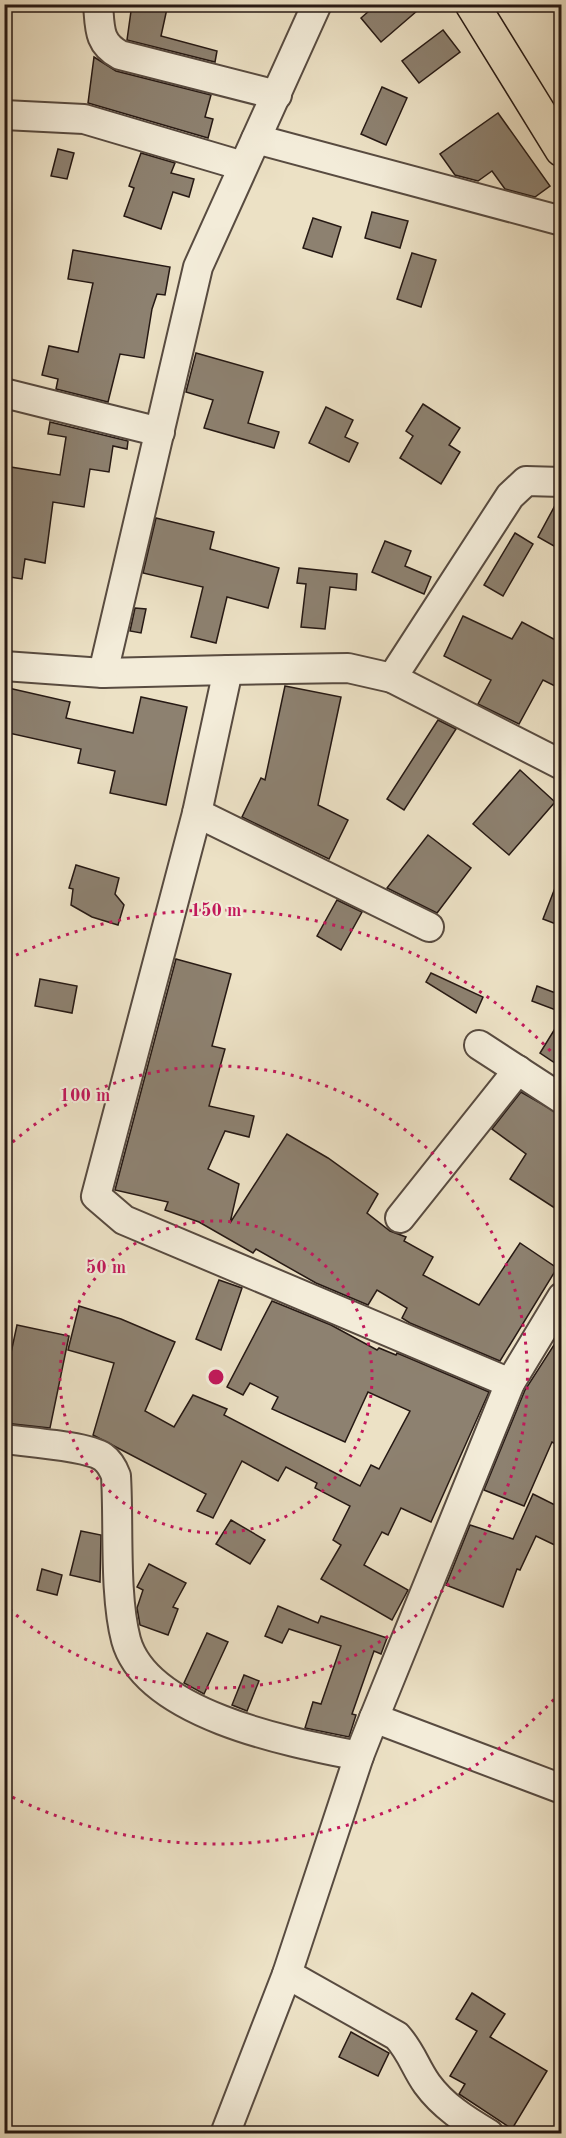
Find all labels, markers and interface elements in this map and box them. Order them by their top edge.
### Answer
text: 150 m [191,902,241,920]
text: 100 m [60,1087,110,1105]
text: 50 m [86,1259,126,1277]
centre of rings [206,1367,226,1387]

